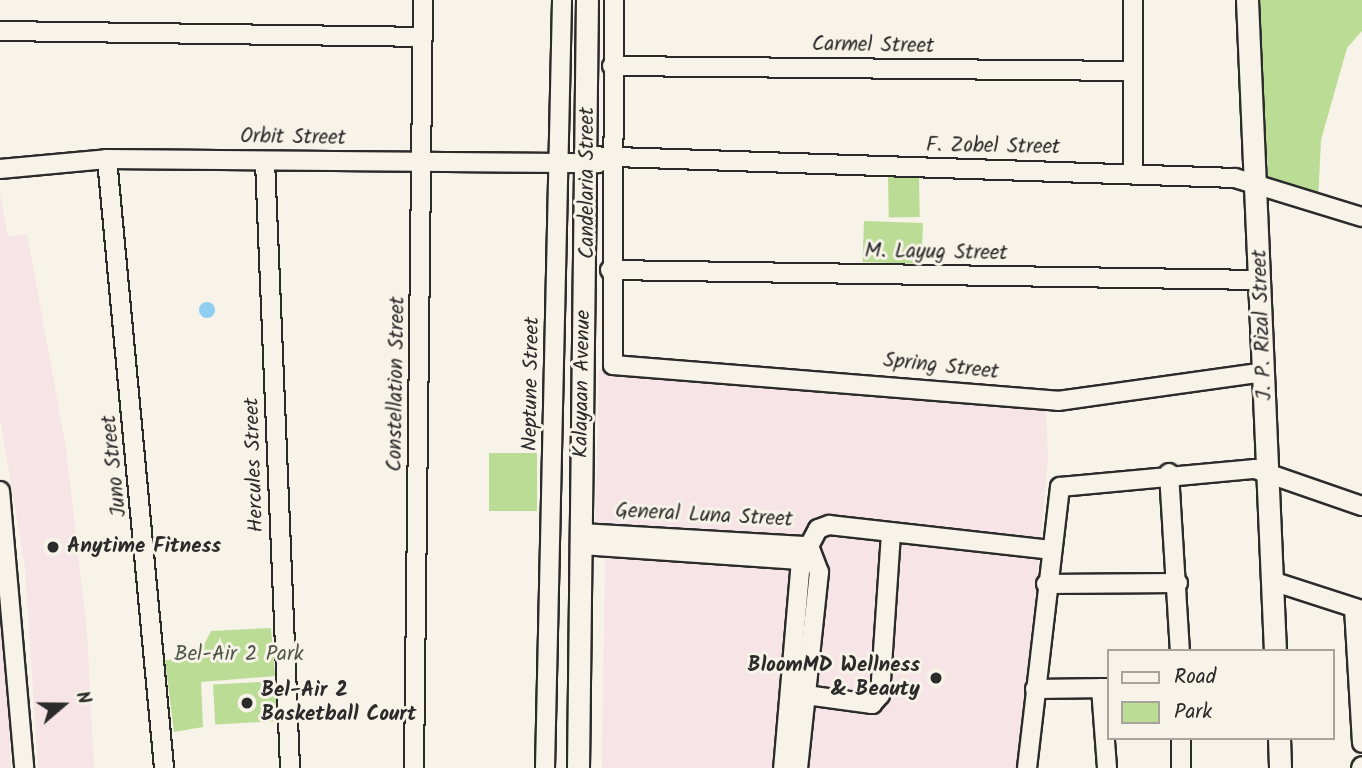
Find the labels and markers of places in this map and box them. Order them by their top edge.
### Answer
place label: Anytime Fitness [67,534,221,560]
marker: Anytime Fitness [45,539,61,555]
place label: BloomMD Wellness & Beauty [748,653,920,703]
marker: BloomMD Wellness & Beauty [926,668,946,688]
place label: Bel-Air 2 Basketball Court [261,678,416,728]
marker: Bel-Air 2 Basketball Court [239,695,255,711]

